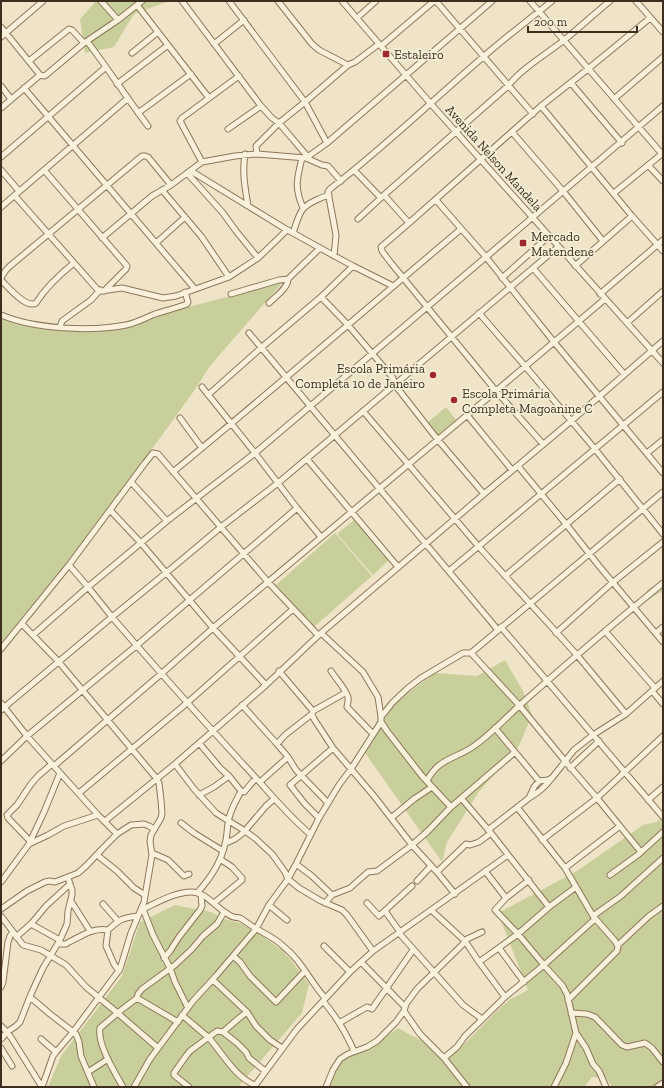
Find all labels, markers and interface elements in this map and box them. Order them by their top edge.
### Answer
scale bar [528,8,637,34]
text: 200 m [534,15,568,29]
place label: Estaleiro [394,47,444,62]
marker: Estaleiro [381,49,391,59]
street label: Avenida Nelson Mandela [442,102,546,215]
place label: Mercado Matendene [531,229,594,259]
marker: Mercado Matendene [518,238,528,248]
place label: Escola Primária Completa 10 de Janeiro [295,361,426,391]
marker: Escola Primária Completa 10 de Janeiro [428,370,438,380]
place label: Escola Primária Completa Magoanine C [462,386,593,416]
marker: Escola Primária Completa Magoanine C [449,395,459,405]

